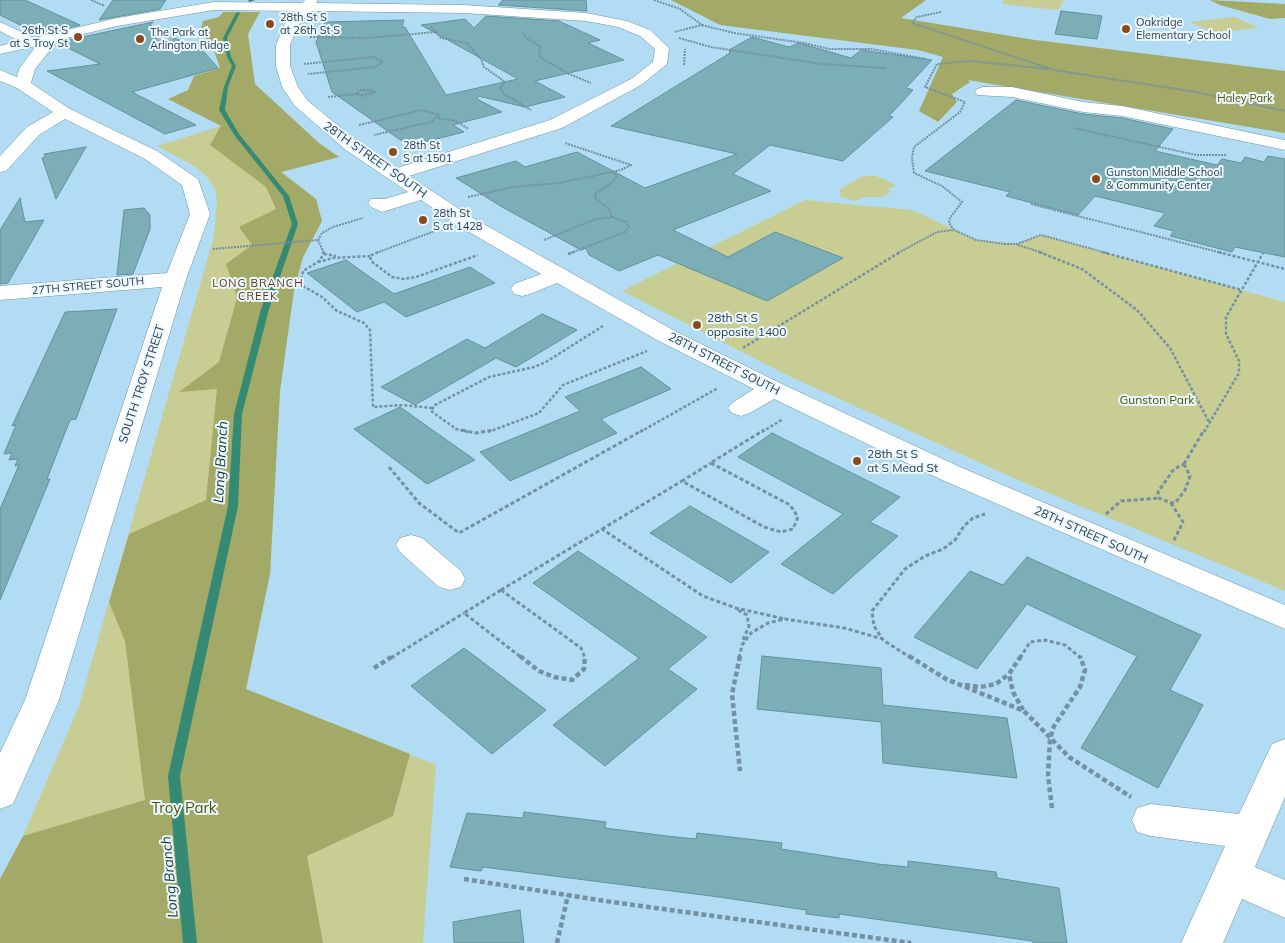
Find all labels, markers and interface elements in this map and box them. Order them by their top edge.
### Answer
place label: 28th St S at 26th St S [280,11,340,37]
place label: Oakridge Elementary School [1136,16,1231,42]
marker: 28th St S at 26th St S [264,18,276,30]
marker: Oakridge Elementary School [1120,23,1132,35]
place label: 26th St S at S Troy St [10,24,68,50]
place label: The Park at Arlington Ridge [150,26,229,52]
marker: 26th St S at S Troy St [72,31,84,43]
marker: The Park at Arlington Ridge [134,33,146,45]
park label: Haley Park [1217,92,1273,106]
street label: 28TH STREET SOUTH [320,119,430,201]
place label: 28th St S at 1501 [403,139,452,165]
marker: 28th St S at 1501 [387,146,399,158]
place label: Gunston Middle School & Community Center [1106,166,1222,192]
marker: Gunston Middle School & Community Center [1090,173,1102,185]
place label: 28th St S at 1428 [433,207,482,233]
marker: 28th St S at 1428 [417,214,429,226]
street label: 27TH STREET SOUTH [31,275,145,297]
district label: LONG BRANCH CREEK [211,277,305,303]
place label: 28th St S opposite 1400 [707,311,787,339]
marker: 28th St S opposite 1400 [691,319,703,331]
street label: SOUTH TROY STREET [116,323,168,445]
street label: 28TH STREET SOUTH [666,330,782,398]
park label: Gunston Park [1119,393,1195,407]
water label: Long Branch [210,421,232,503]
place label: 28th St S at S Mead St [867,447,938,475]
marker: 28th St S at S Mead St [851,455,863,467]
street label: 28TH STREET SOUTH [1032,503,1150,567]
park label: Troy Park [151,799,217,817]
water label: Long Branch [158,835,182,919]

